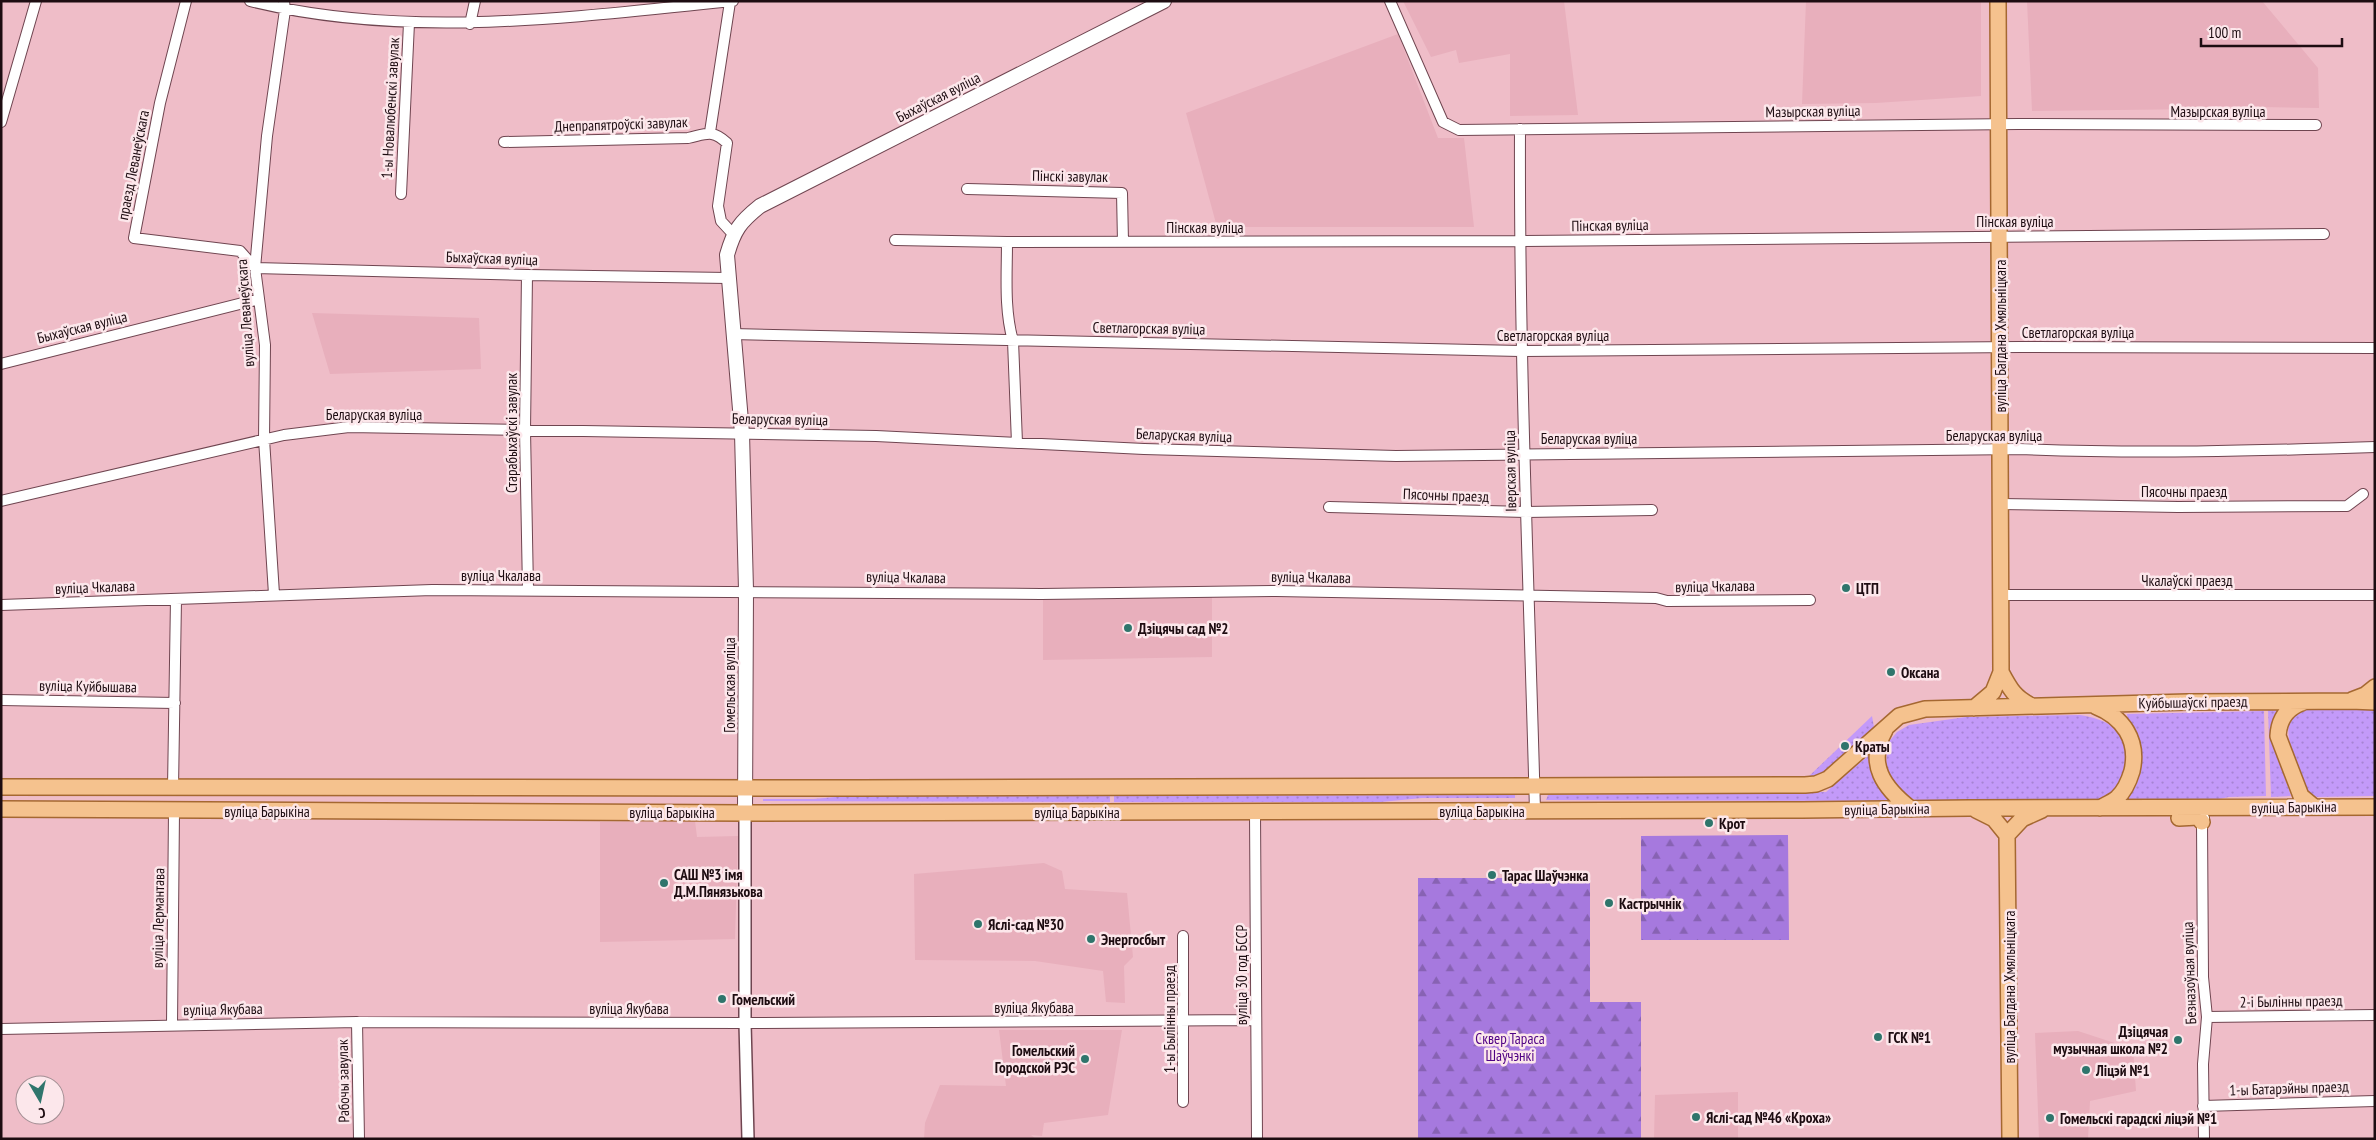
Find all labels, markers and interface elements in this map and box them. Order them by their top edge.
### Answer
scale bar [2201,15,2342,47]
text: 100 m [2208,23,2241,42]
street label: 1-ы Новалюбенскі завулак [377,37,403,179]
street label: Быхаўская вуліца [893,68,983,126]
street label: Мазырская вуліца [1765,101,1861,121]
street label: Мазырская вуліца [2170,102,2266,121]
street label: праезд Леванеўскага [113,108,153,222]
street label: Днепрапятроўскі завулак [554,112,688,136]
street label: Пінскі завулак [1032,166,1108,186]
street label: Пінская вуліца [1976,212,2054,231]
street label: Пінская вуліца [1571,215,1649,235]
street label: Пінская вуліца [1166,218,1244,237]
street label: Быхаўская вуліца [446,247,538,269]
street label: вуліца Леванеўскага [232,258,258,368]
street label: вуліца Багдана Хмяльніцкага [1991,259,2010,413]
street label: Быхаўская вуліца [35,307,129,347]
street label: Светлагорская вуліца [1093,318,1205,338]
street label: Светлагорская вуліца [2022,323,2134,342]
street label: Светлагорская вуліца [1497,326,1609,345]
street label: Старабыхаўскі завулак [502,373,521,493]
street label: Беларуская вуліца [326,405,422,424]
street label: Беларуская вуліца [732,409,828,429]
street label: Беларуская вуліца [1136,424,1232,446]
street label: Беларуская вуліца [1946,426,2042,445]
street label: Беларуская вуліца [1541,429,1637,448]
street label: Іверская вуліца [1500,430,1520,512]
street label: Пясочны праезд [2141,482,2227,501]
street label: Пясочны праезд [1403,484,1490,506]
street label: вуліца Чкалава [461,566,541,585]
street label: вуліца Чкалава [866,567,946,587]
street label: вуліца Чкалава [1271,567,1351,587]
street label: Чкалаўскі праезд [2141,571,2233,590]
street label: вуліца Чкалава [55,576,135,598]
street label: вуліца Чкалава [1675,576,1755,596]
place label: ЦТП [1856,579,1879,598]
marker: ЦТП [1840,582,1852,594]
place label: Дзіцячы сад №2 [1138,619,1229,638]
marker: Дзіцячы сад №2 [1122,622,1134,634]
street label: Гомельская вуліца [720,637,739,733]
place label: Оксана [1901,663,1940,682]
marker: Оксана [1885,666,1897,678]
street label: вуліца Куйбышава [39,676,137,696]
street label: Куйбышаўскі праезд [2138,692,2248,712]
place label: Краты [1855,737,1890,756]
marker: Краты [1839,740,1851,752]
street label: вуліца Барыкіна [2251,797,2337,817]
street label: вуліца Барыкіна [1844,799,1930,819]
street label: вуліца Барыкіна [224,802,310,821]
street label: вуліца Барыкіна [1439,802,1525,821]
street label: вуліца Барыкіна [629,803,715,822]
street label: вуліца Барыкіна [1034,803,1120,822]
place label: Крот [1719,814,1746,833]
marker: Крот [1703,817,1715,829]
place label: САШ №3 імя Д.М.Пянязькова [674,865,763,901]
place label: Тарас Шаўчэнка [1502,866,1589,885]
street label: вуліца Лермантава [148,868,168,968]
marker: Тарас Шаўчэнка [1486,869,1498,881]
marker: САШ №3 імя Д.М.Пянязькова [658,877,670,889]
place label: Кастрычнік [1619,894,1682,913]
marker: Кастрычнік [1603,897,1615,909]
street label: вуліца Багдана Хмяльніцкага [2000,910,2019,1064]
place label: Яслі-сад №30 [988,915,1064,934]
marker: Яслі-сад №30 [972,918,984,930]
street label: Безназоўная вуліца [2178,921,2200,1025]
street label: вуліца 30 год БССР [1232,924,1251,1025]
place label: Энергосбыт [1101,930,1166,949]
marker: Энергосбыт [1085,933,1097,945]
street label: 1-ы Былінны праезд [1160,965,1179,1073]
place label: Гомельский [732,990,795,1009]
street label: 2-і Былінны праезд [2239,991,2343,1011]
marker: Гомельский [716,993,728,1005]
street label: вуліца Якубава [994,998,1074,1017]
street label: вуліца Якубава [183,999,263,1019]
street label: вуліца Якубава [589,999,669,1018]
place label: Дзіцячая музычная школа №2 [2053,1022,2168,1058]
place label: ГСК №1 [1888,1028,1931,1047]
park label: Сквер Тараса Шаўчэнкі [1475,1029,1545,1065]
marker: ГСК №1 [1872,1031,1884,1043]
marker: Дзіцячая музычная школа №2 [2172,1034,2184,1046]
street label: Рабочы завулак [333,1039,353,1123]
place label: Гомельский Городской РЭС [995,1041,1075,1077]
marker: Гомельский Городской РЭС [1079,1053,1091,1065]
place label: Ліцэй №1 [2095,1061,2150,1080]
marker: Ліцэй №1 [2080,1064,2092,1076]
north arrow [15,1075,65,1125]
street label: 1-ы Батарэйны праезд [2229,1076,2349,1100]
text: С [37,1103,47,1122]
place label: Яслі-сад №46 «Кроха» [1706,1108,1831,1127]
place label: Гомельскі гарадскі ліцэй №1 [2060,1109,2217,1128]
marker: Яслі-сад №46 «Кроха» [1690,1111,1702,1123]
marker: Гомельскі гарадскі ліцэй №1 [2044,1112,2056,1124]

